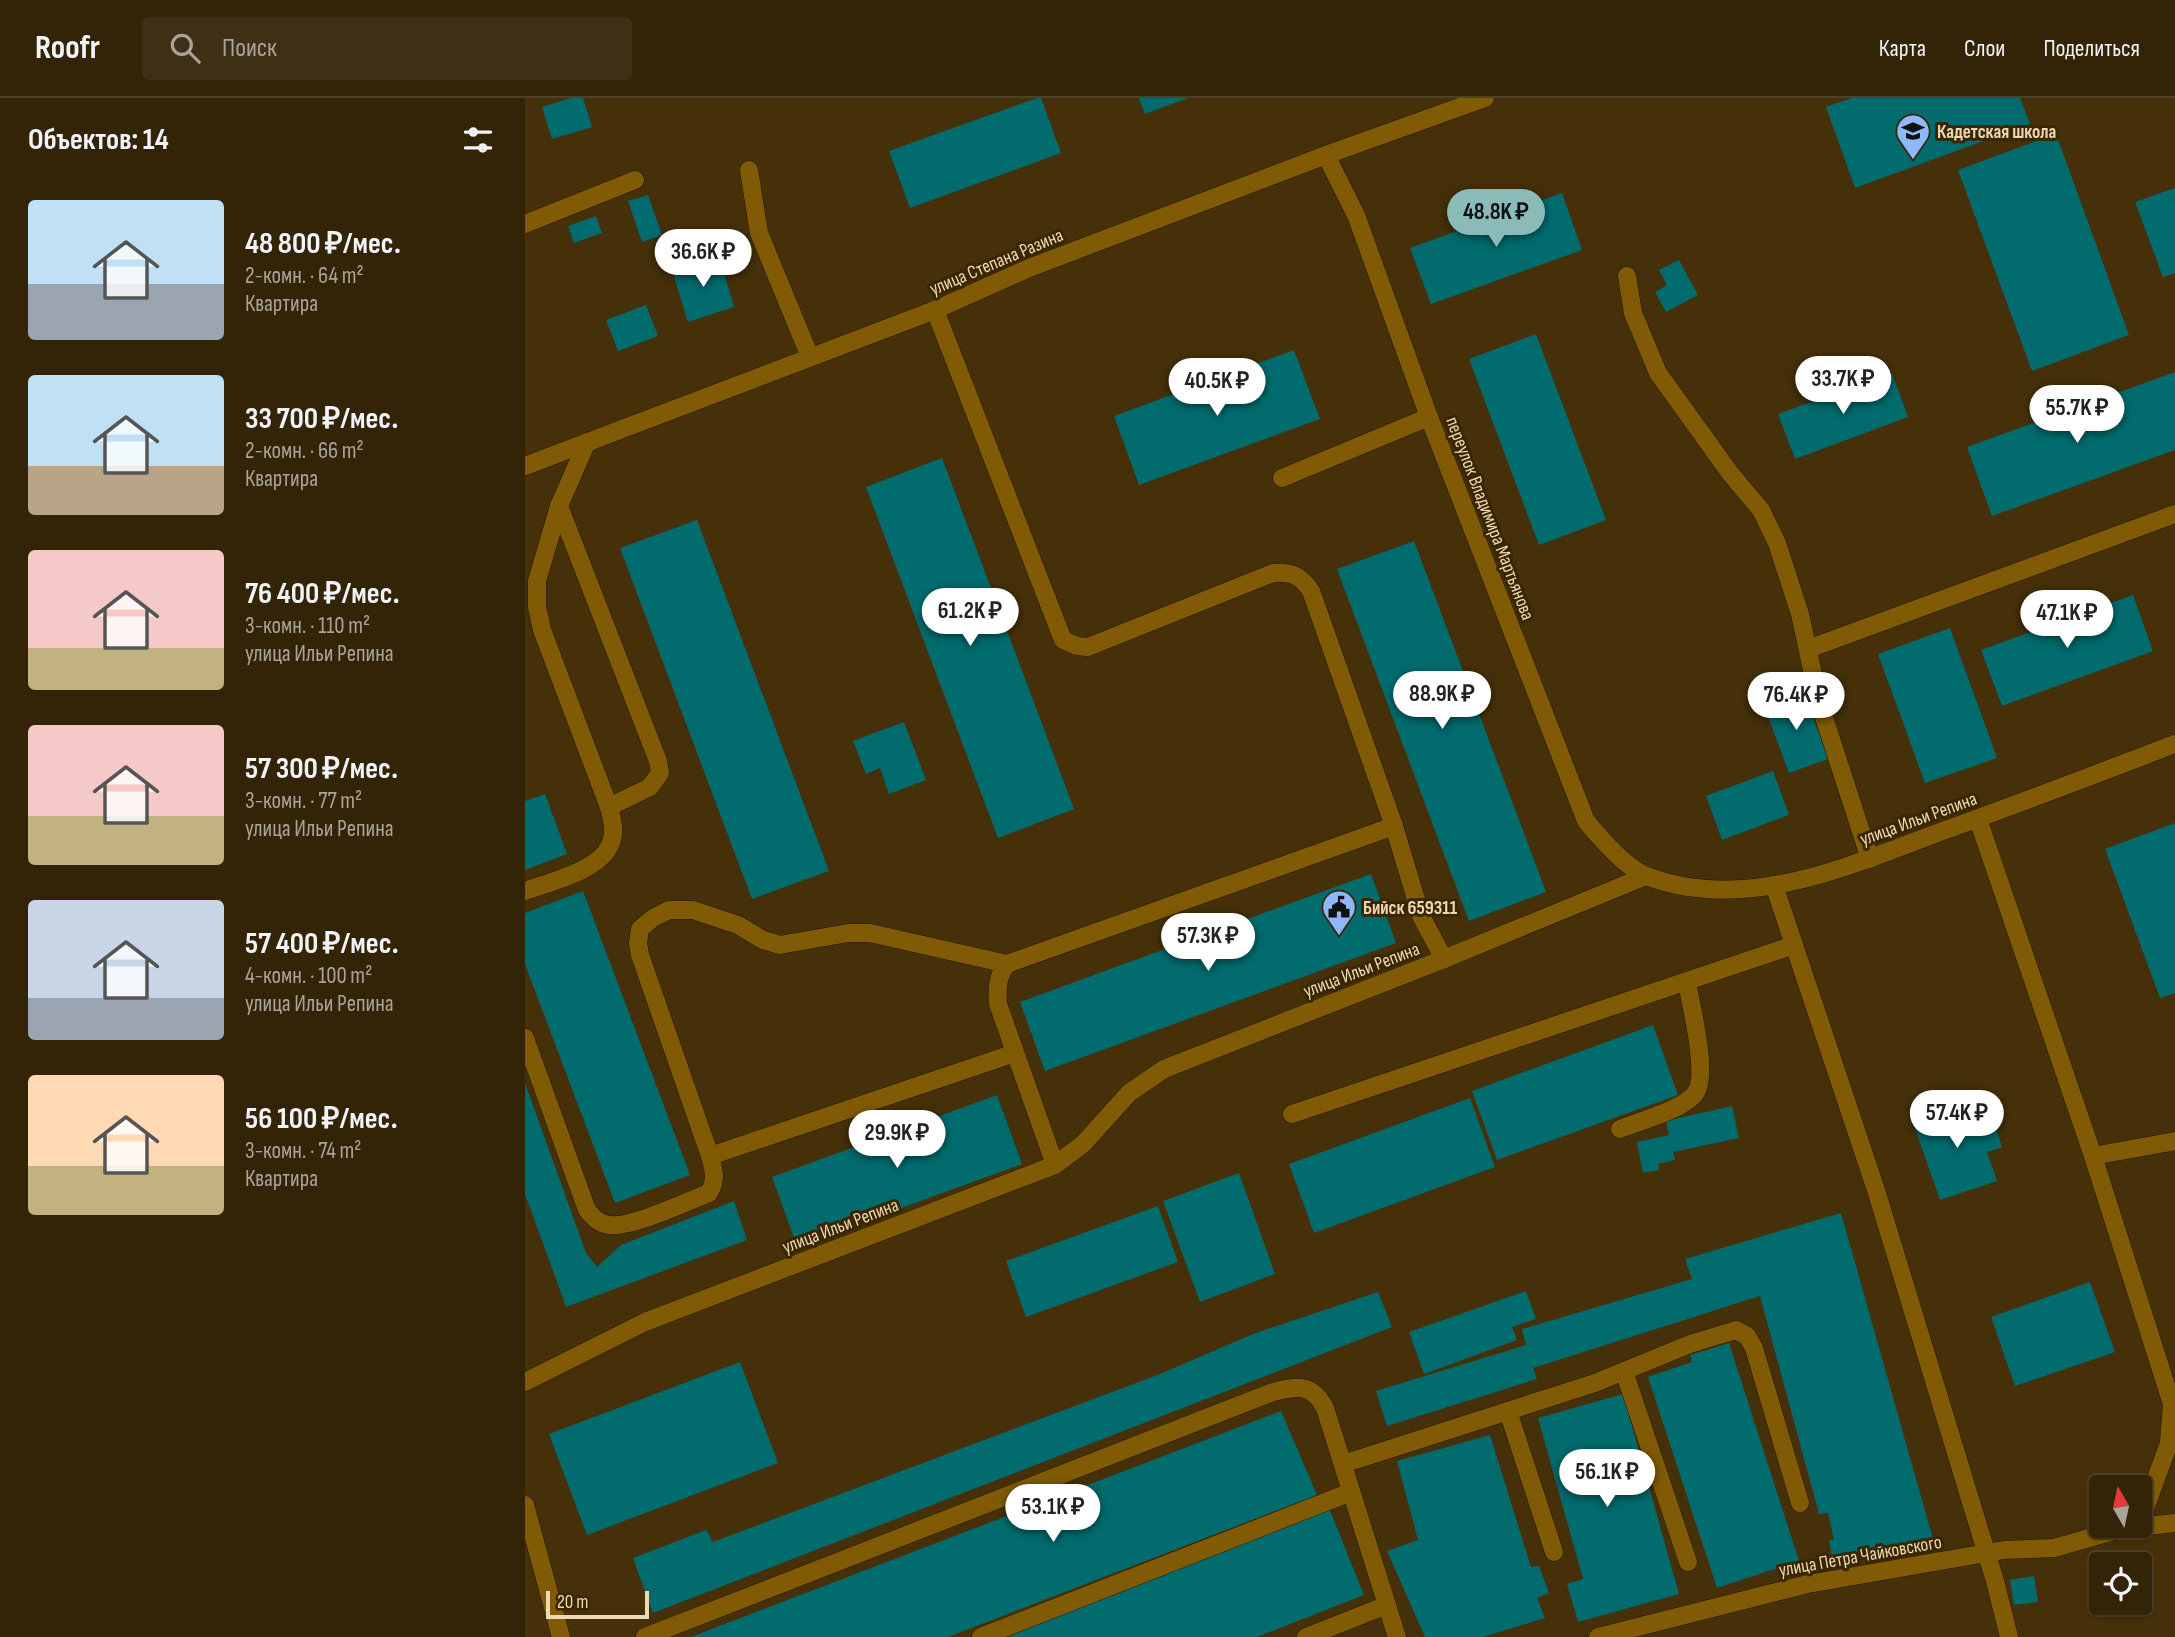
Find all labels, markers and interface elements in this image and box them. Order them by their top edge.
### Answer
search box [142,17,632,80]
text: Roofr [35,28,100,68]
icon: search [166,29,204,67]
text: Поиск [222,33,277,64]
text: Карта [1879,34,1926,63]
text: Слои [1964,34,2005,63]
text: Поделиться [2043,34,2140,63]
school or university icon: Кадетская школа [1894,112,1932,161]
icon: filters [459,121,497,159]
place label: Кадетская школа [1937,121,2056,144]
text: Объектов: 14 [28,122,169,158]
pin: 48.8K ₽ [1431,190,1561,249]
text: 48.8K ₽ [1463,198,1529,226]
street label: улица Степана Разина [926,224,1067,301]
text: 48 800 ₽/мес. [245,226,401,262]
icon: home [84,228,168,312]
pin: 36.6K ₽ [638,230,768,289]
text: 36.6K ₽ [671,238,735,266]
text: 2-комн. · 64 m² [245,262,364,290]
text: Квартира [245,290,318,318]
pin: 33.7K ₽ [1778,356,1908,416]
pin: 40.5K ₽ [1152,358,1282,418]
text: 33.7K ₽ [1811,365,1875,393]
text: 40.5K ₽ [1185,367,1249,395]
pin: 55.7K ₽ [2012,386,2142,445]
text: 55.7K ₽ [2045,394,2109,422]
text: 33 700 ₽/мес. [245,401,398,437]
icon: home [84,403,168,487]
street label: переулок Владимира Мартьянова [1440,414,1539,623]
text: 2-комн. · 66 m² [245,437,364,465]
text: Квартира [245,465,318,493]
text: 76 400 ₽/мес. [245,576,400,612]
icon: home [84,578,168,662]
pin: 61.2K ₽ [905,588,1035,648]
pin: 47.1K ₽ [2002,590,2132,650]
text: 61.2K ₽ [938,597,1002,625]
text: 47.1K ₽ [2036,599,2098,627]
text: 3-комн. · 110 m² [245,612,370,640]
text: улица Ильи Репина [245,640,394,668]
pin: 88.9K ₽ [1377,672,1507,731]
pin: 76.4K ₽ [1731,672,1861,732]
text: 88.9K ₽ [1409,680,1475,708]
text: 76.4K ₽ [1764,681,1828,709]
text: 57 300 ₽/мес. [245,751,398,787]
icon: home [84,753,168,837]
text: 3-комн. · 77 m² [245,787,362,815]
street label: улица Ильи Репина [1857,788,1980,851]
text: улица Ильи Репина [245,815,394,843]
public building icon: Бийск 659311 [1320,888,1358,937]
place label: Бийск 659311 [1363,897,1458,920]
pin: 57.3K ₽ [1143,914,1273,973]
text: 57.3K ₽ [1177,922,1239,950]
text: 57 400 ₽/мес. [245,926,399,962]
icon: home [84,928,168,1012]
street label: улица Ильи Репина [1300,938,1423,1003]
text: 4-комн. · 100 m² [245,962,372,990]
text: улица Ильи Репина [245,990,394,1018]
pin: 57.4K ₽ [1892,1090,2022,1150]
text: 57.4K ₽ [1926,1099,1988,1127]
text: 56 100 ₽/мес. [245,1101,398,1137]
icon: home [84,1103,168,1187]
pin: 29.9K ₽ [832,1110,962,1170]
text: 29.9K ₽ [865,1119,929,1147]
text: 3-комн. · 74 m² [245,1137,361,1165]
text: Квартира [245,1165,318,1193]
street label: улица Ильи Репина [779,1194,902,1259]
pin: 56.1K ₽ [1542,1450,1672,1509]
text: 56.1K ₽ [1575,1458,1639,1486]
north arrow [2089,1475,2153,1538]
map controls [2089,1475,2152,1615]
pin: 53.1K ₽ [988,1484,1118,1544]
text: 53.1K ₽ [1021,1493,1085,1521]
street label: улица Петра Чайковского [1777,1531,1944,1582]
button: locate [2089,1552,2152,1615]
scale bar [546,1588,649,1620]
text: 20 m [557,1591,589,1614]

